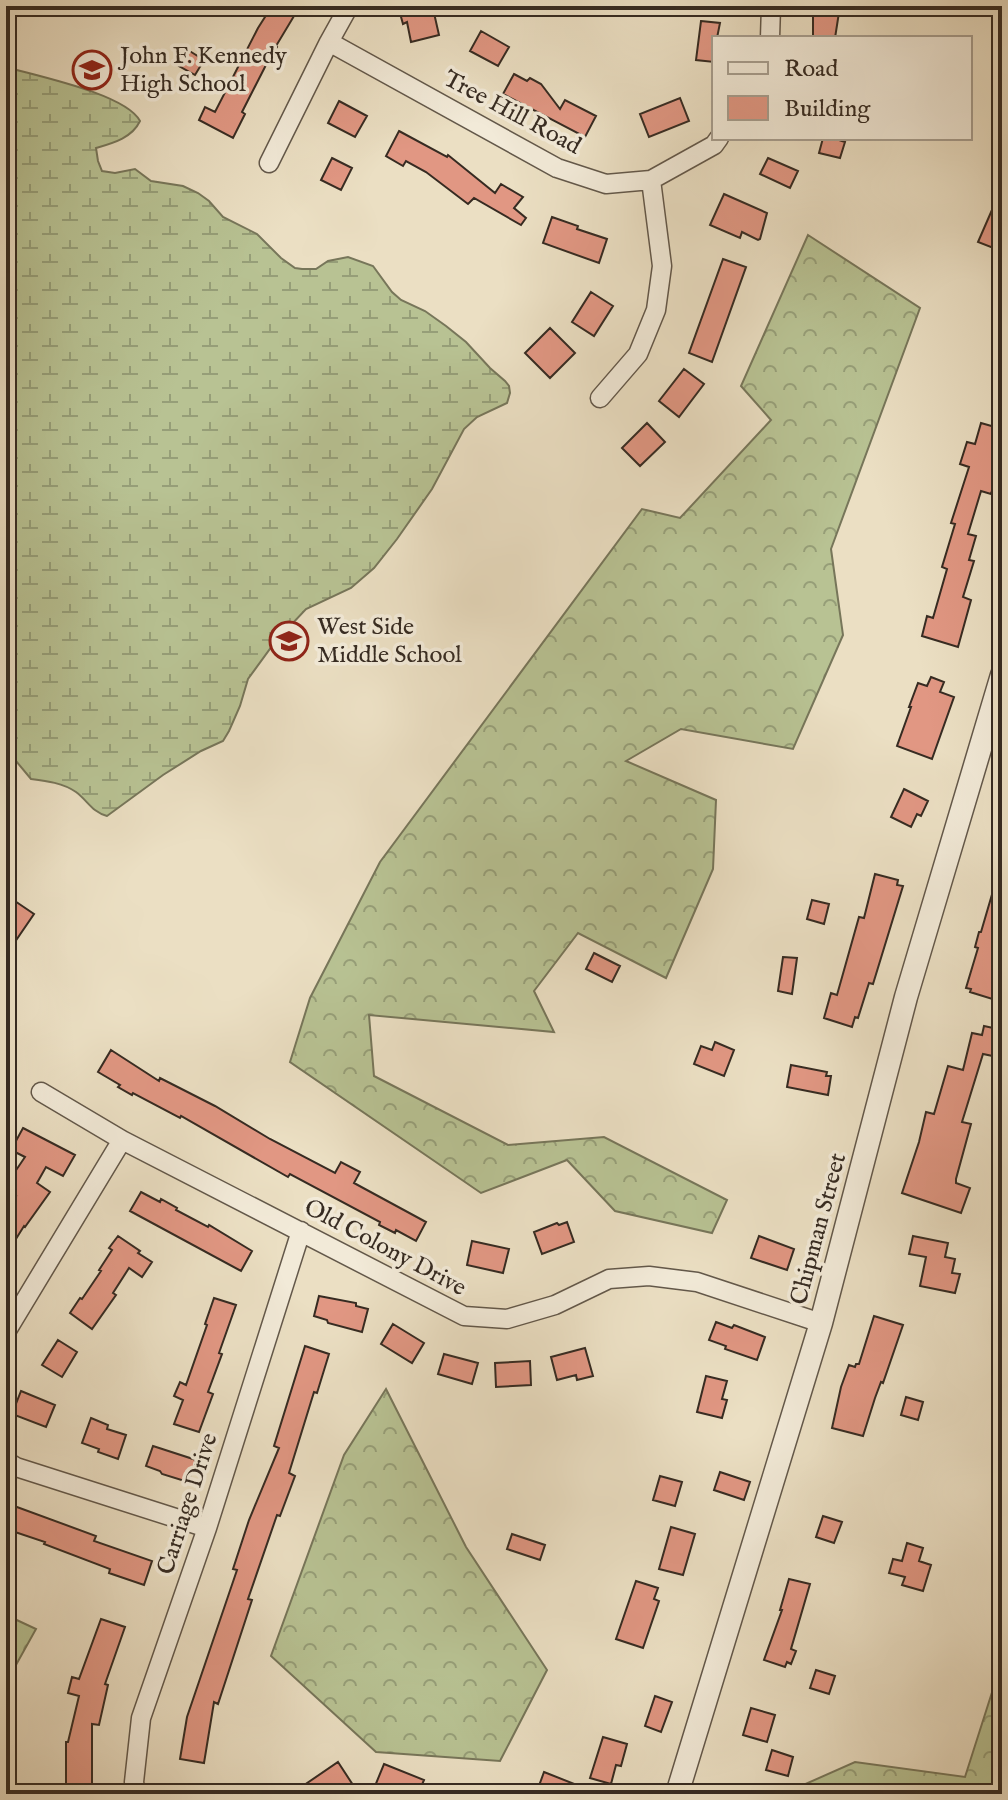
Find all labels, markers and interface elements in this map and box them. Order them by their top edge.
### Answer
legend [712,36,972,140]
place label: John F. Kennedy High School [117,41,287,100]
school or university icon: John F. Kennedy High School [71,49,113,91]
text: Road [784,54,838,85]
street label: Tree Hill Road [438,64,586,162]
text: Building [784,94,871,125]
place label: West Side Middle School [317,612,462,671]
school or university icon: West Side Middle School [268,620,310,662]
street label: Chipman Street [784,1150,854,1308]
street label: Old Colony Drive [299,1192,471,1304]
street label: Carriage Drive [151,1429,225,1579]

